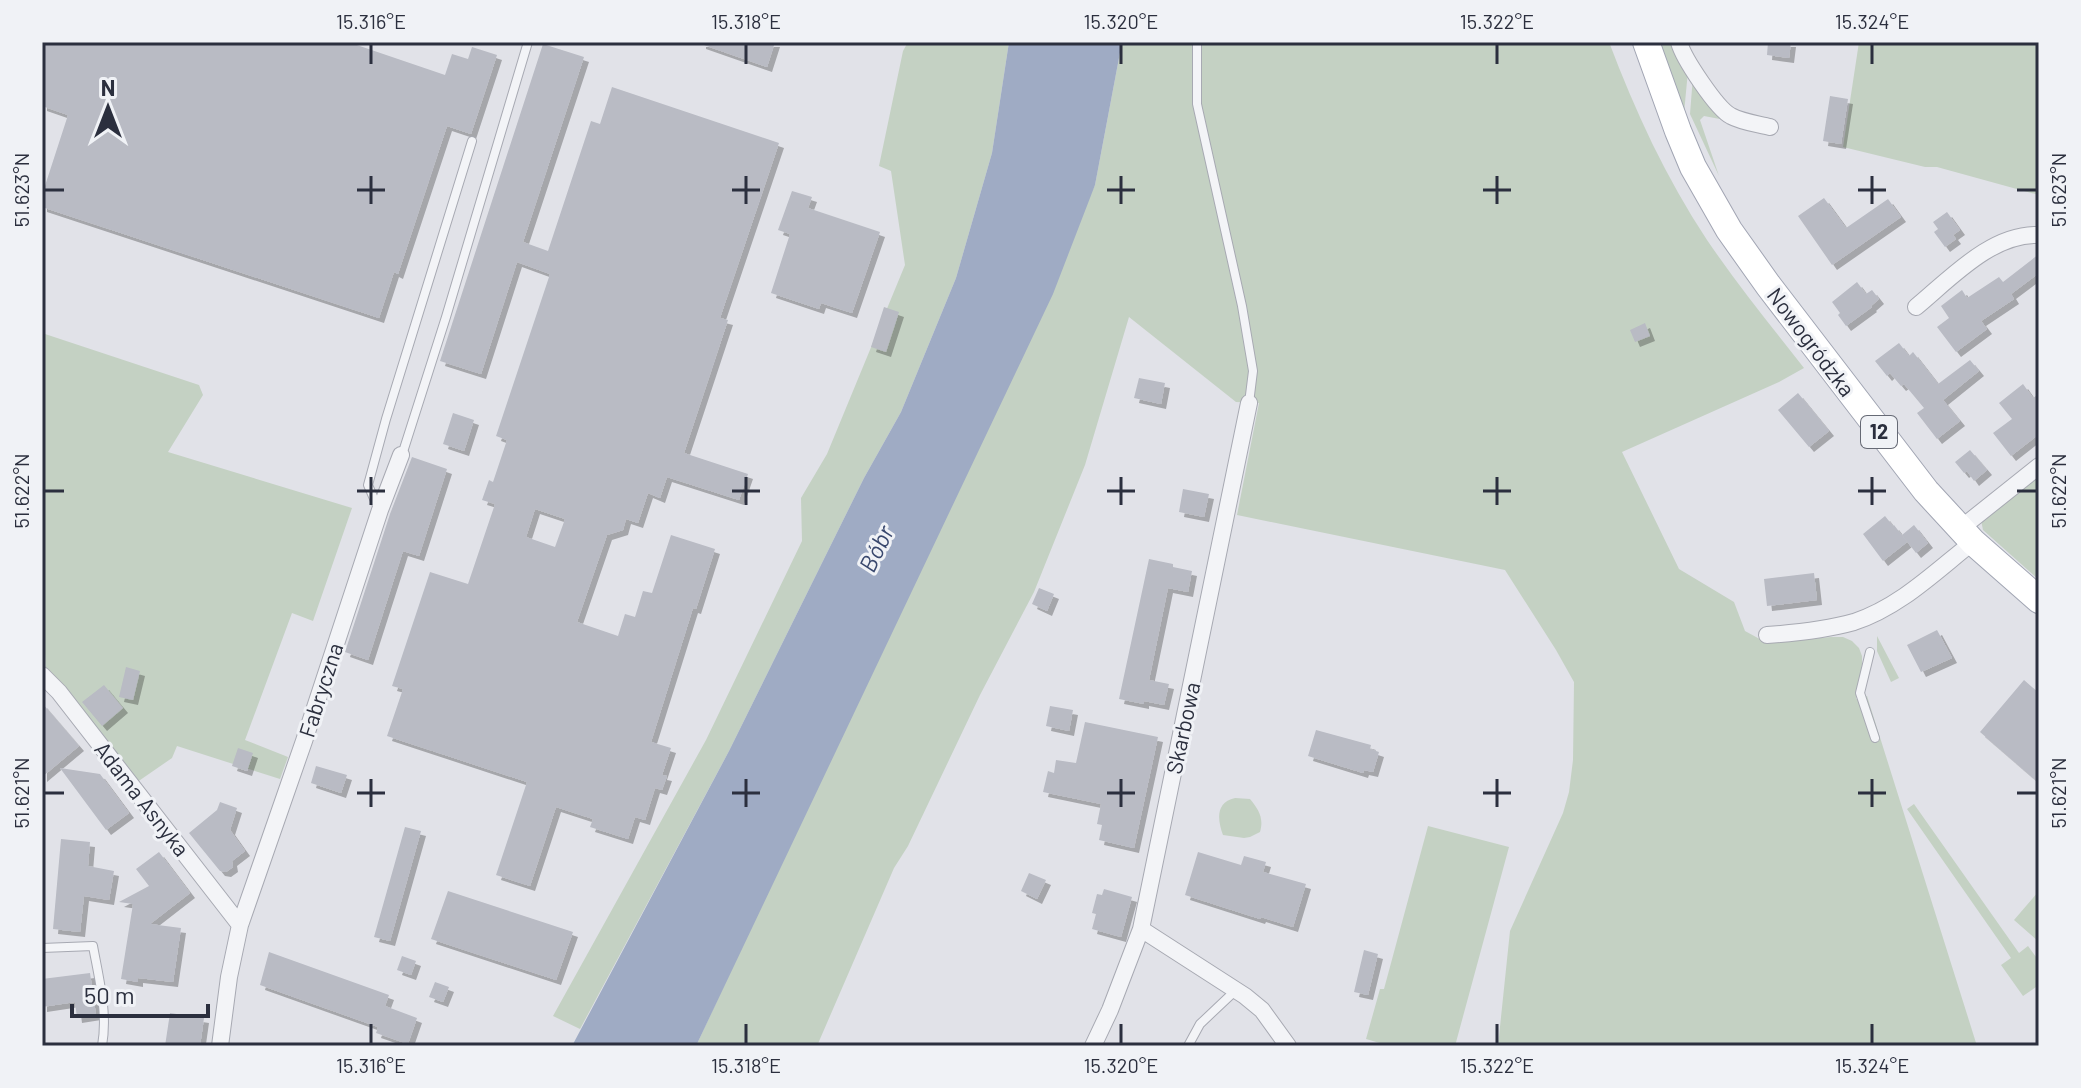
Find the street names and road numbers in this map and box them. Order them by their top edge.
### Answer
street label: Nowogródzka [1763,282,1861,401]
road number: 12 [1861,416,1897,448]
street label: Fabryczna [293,639,348,740]
street label: Skarbowa [1160,680,1204,776]
street label: Adama Asnyka [90,736,196,861]

